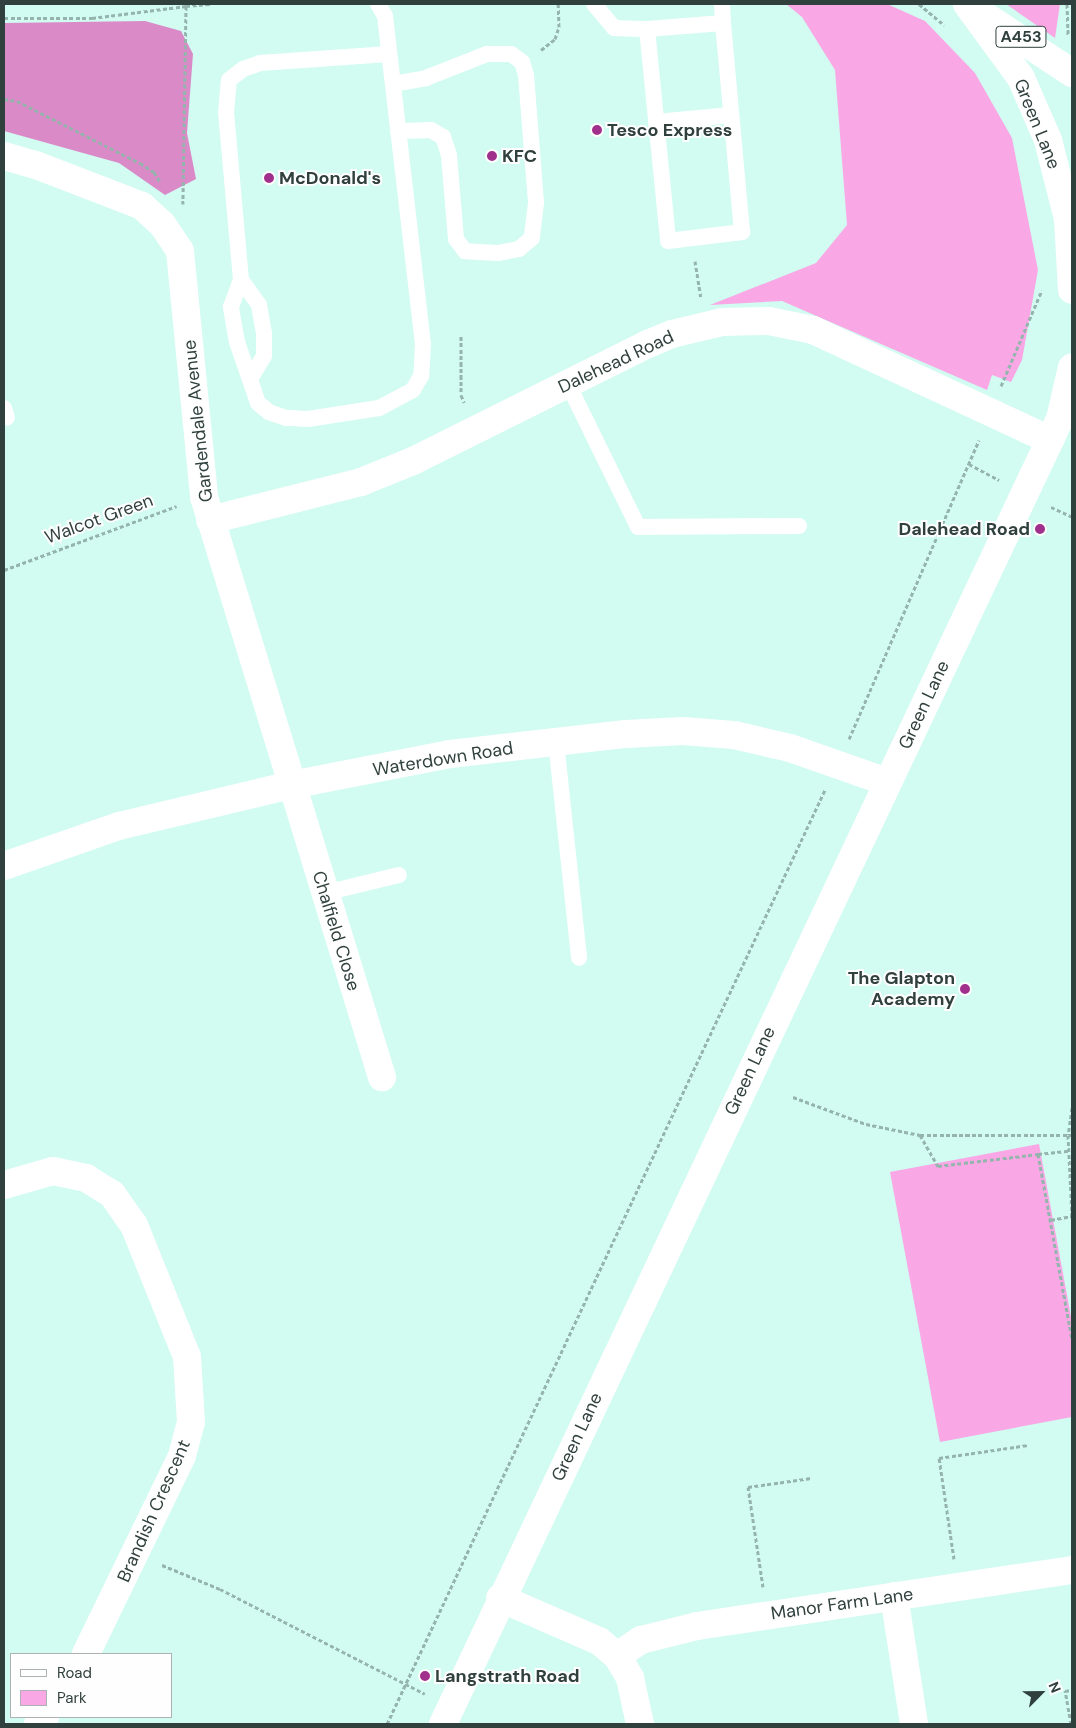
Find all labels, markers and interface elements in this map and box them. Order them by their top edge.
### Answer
road number: A453 [995,24,1047,51]
street label: Green Lane [1009,76,1065,172]
place label: Tesco Express [607,119,732,141]
marker: Tesco Express [591,124,603,136]
place label: KFC [502,145,537,167]
marker: KFC [486,150,498,162]
place label: McDonald's [279,167,381,189]
marker: McDonald's [263,172,275,184]
street label: Dalehead Road [555,326,677,398]
street label: Gardendale Avenue [179,339,217,503]
street label: Walcot Green [42,489,156,549]
place label: Dalehead Road [898,518,1030,540]
marker: Dalehead Road [1034,523,1046,535]
street label: Green Lane [894,657,954,753]
street label: Waterdown Road [371,737,515,781]
street label: Chalfield Close [307,868,365,994]
place label: The Glapton Academy [848,968,955,1011]
marker: The Glapton Academy [959,983,971,995]
street label: Green Lane [720,1023,780,1119]
street label: Green Lane [547,1389,607,1485]
street label: Brandish Crescent [113,1436,195,1586]
street label: Manor Farm Lane [769,1583,915,1625]
legend [10,1653,172,1718]
text: Road [57,1663,92,1683]
place label: Langstrath Road [435,1665,580,1687]
north arrow [1016,1668,1066,1718]
marker: Langstrath Road [419,1670,431,1682]
text: N [1045,1679,1065,1695]
text: Park [57,1688,87,1708]

